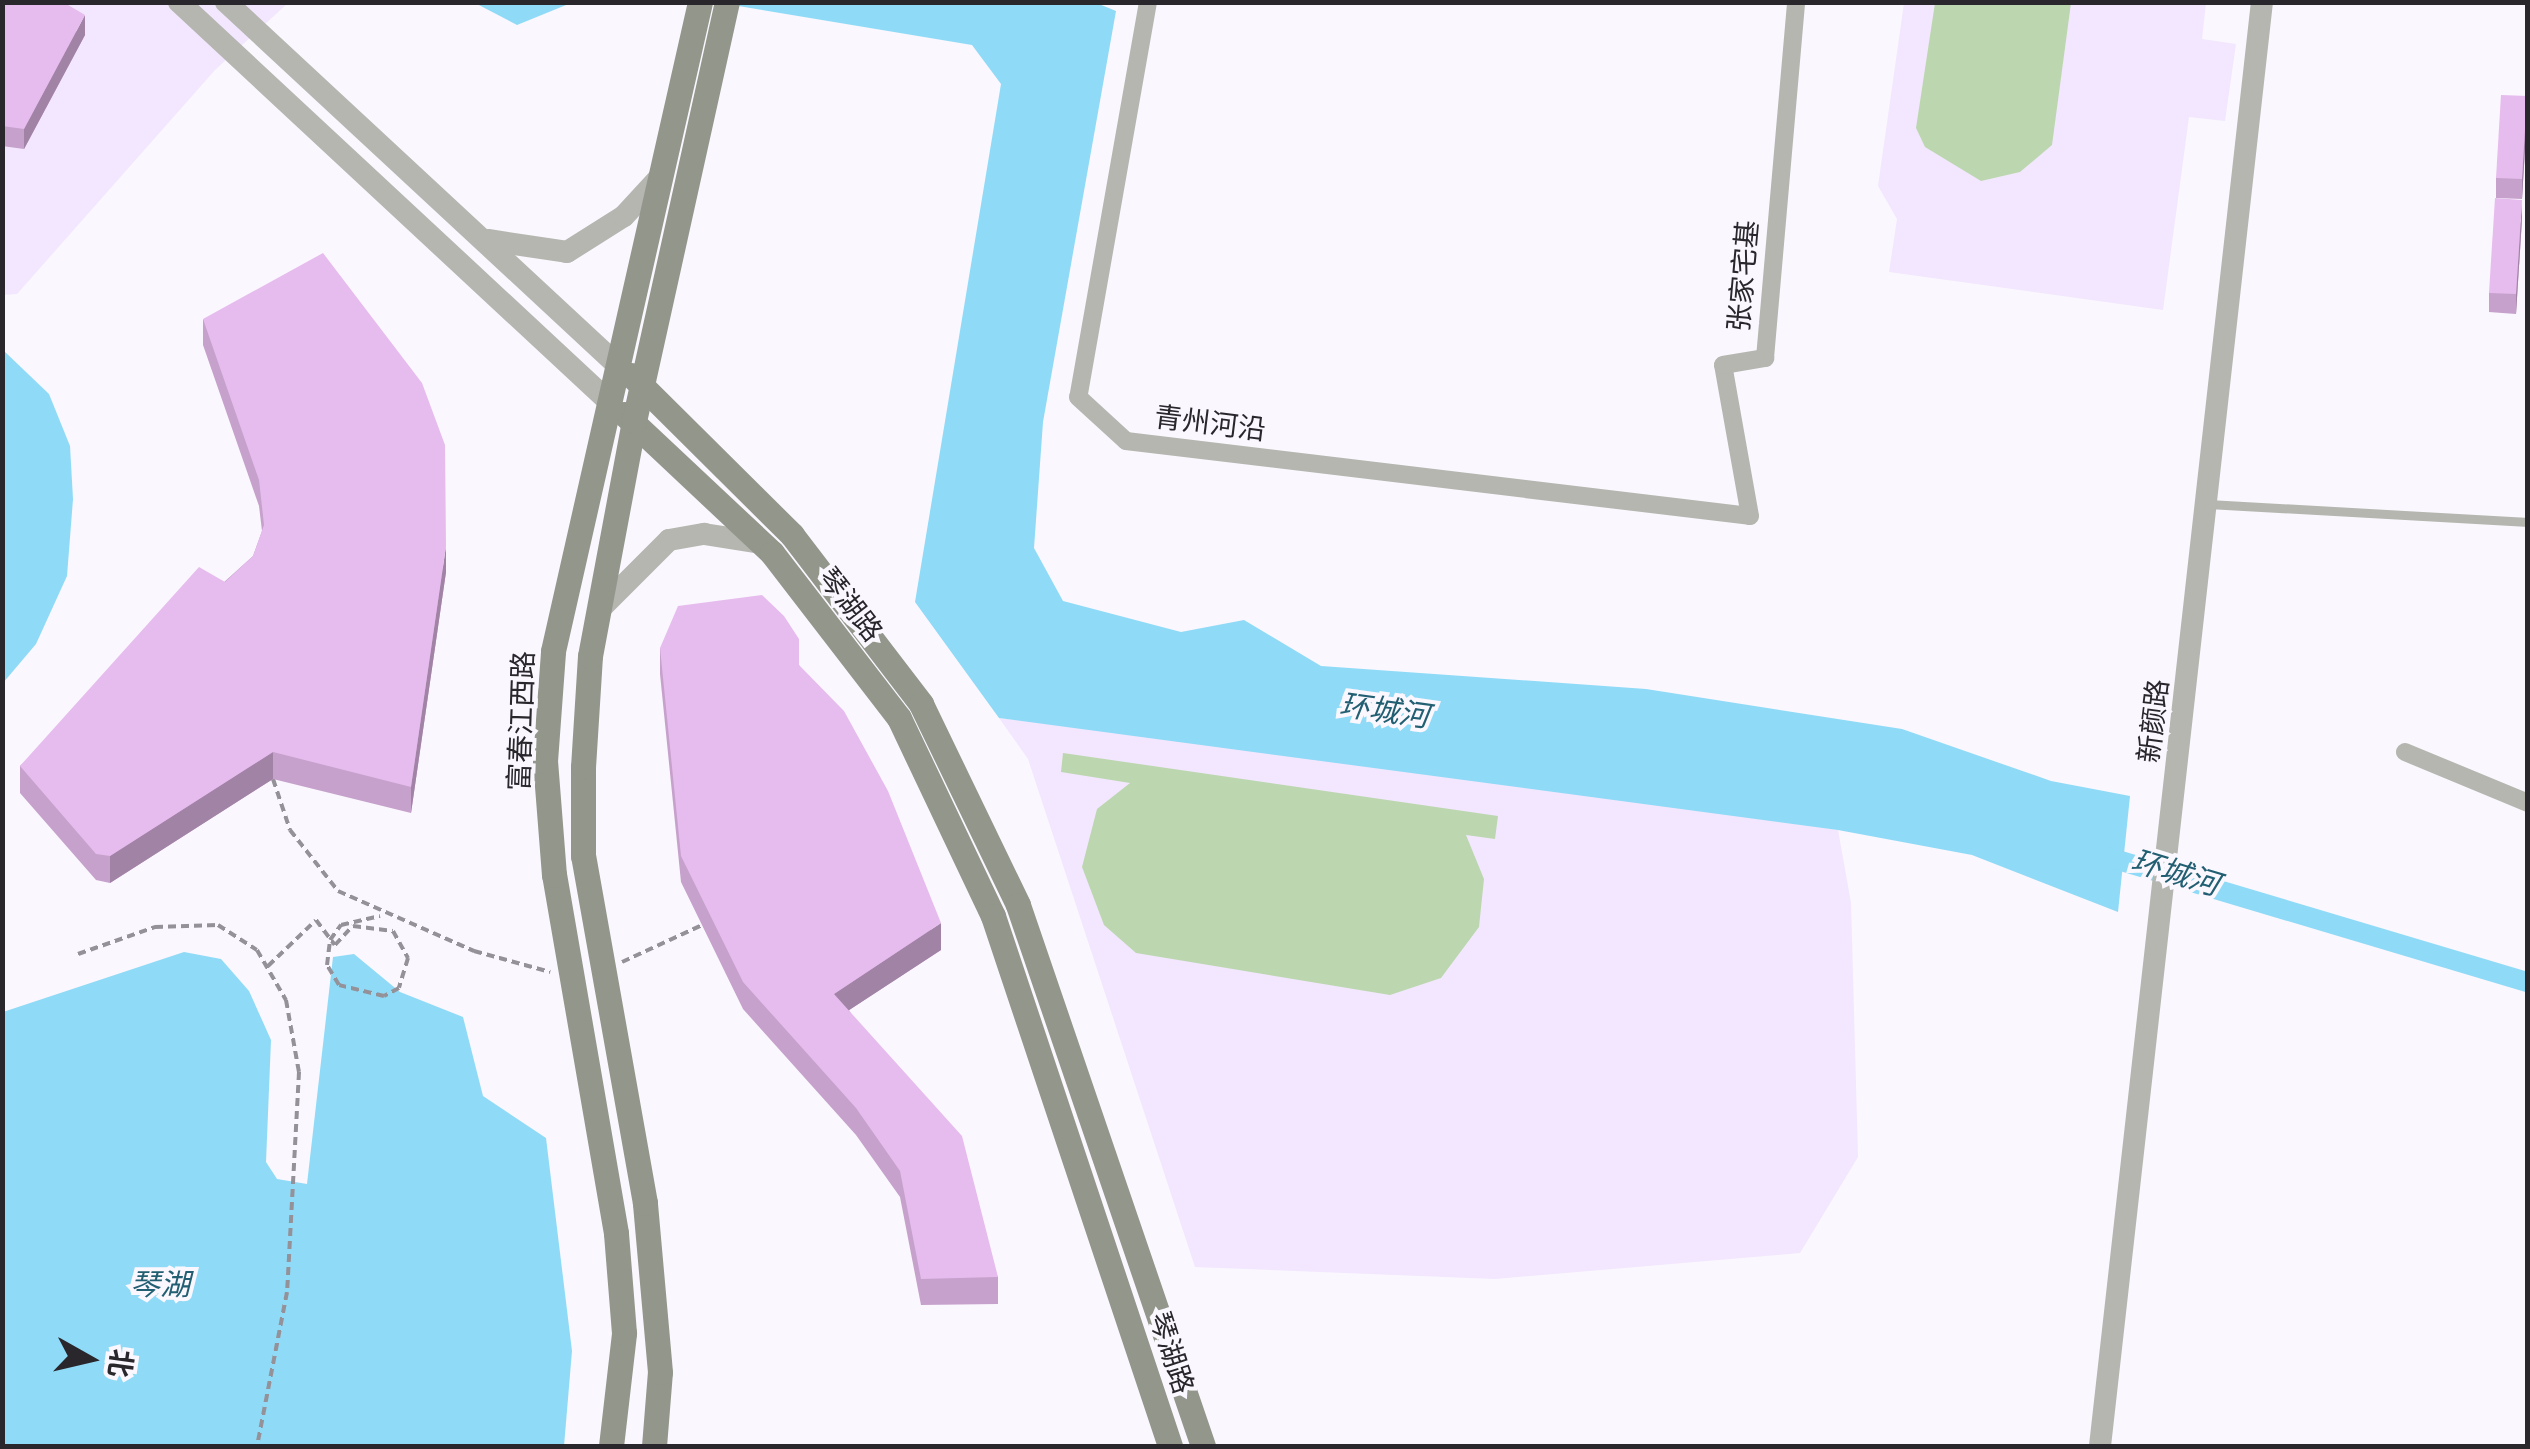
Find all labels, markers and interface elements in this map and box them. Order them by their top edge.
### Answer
street label: 张家宅基 [1722,219,1766,333]
street label: 青州河沿 [1152,401,1268,447]
street label: 琴湖路 [811,562,889,648]
street label: 富春江西路 [503,650,541,792]
street label: 新颜路 [2132,677,2176,765]
water label: 环城河 [1337,688,1431,736]
water label: 环城河 [2127,844,2223,904]
water label: 琴湖 [130,1268,190,1304]
street label: 琴湖路 [1142,1308,1200,1398]
north arrow [40,1309,140,1409]
text: 北 [98,1347,141,1380]

